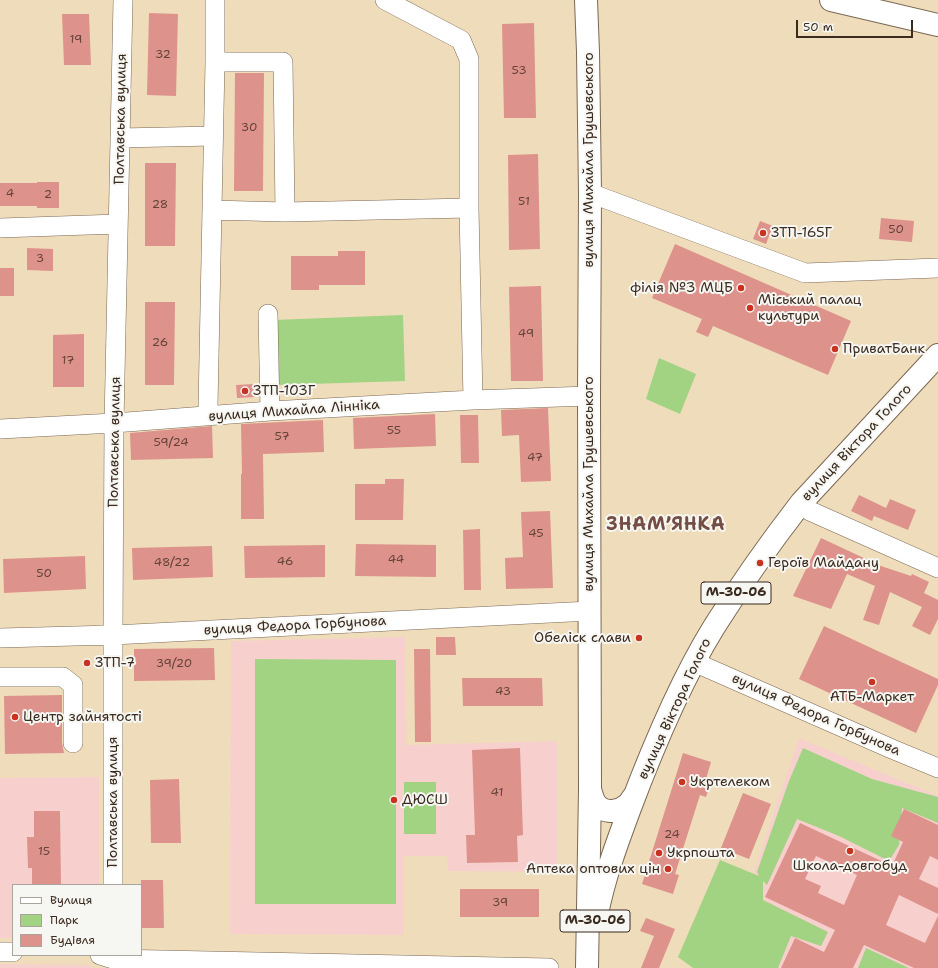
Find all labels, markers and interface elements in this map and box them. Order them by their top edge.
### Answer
scale bar [798,12,915,38]
text: 50 m [803,19,833,35]
house number: 19 [70,33,82,47]
house number: 32 [155,48,171,62]
street label: вулиця Михайла Грушевського [581,52,597,268]
street label: Полтавська вулиця [111,53,131,185]
house number: 53 [511,64,527,78]
house number: 30 [241,121,257,135]
house number: 4 [6,187,14,201]
house number: 2 [44,188,52,202]
house number: 51 [518,195,530,209]
house number: 28 [152,198,168,212]
house number: 50 [888,223,904,237]
place label: ЗТП-165Г [771,225,832,241]
marker: ЗТП-165Г [758,228,768,238]
house number: 3 [36,252,44,266]
place label: філія №3 МЦБ [630,280,733,296]
marker: філія №3 МЦБ [736,283,746,293]
place label: Міський палац культури [758,292,862,324]
marker: Міський палац культури [745,303,755,313]
house number: 49 [518,327,534,341]
house number: 26 [152,336,168,350]
place label: ПриватБанк [843,341,925,357]
marker: ПриватБанк [830,344,840,354]
house number: 17 [62,354,74,368]
street label: Полтавська вулиця [105,376,125,508]
street label: вулиця Михайла Грушевського [581,376,597,592]
street label: вулиця Віктора Голого [798,381,916,505]
place label: ЗТП-103Г [253,383,315,399]
marker: ЗТП-103Г [240,386,250,396]
street label: вулиця Михайла Лінніка [208,397,380,425]
house number: 55 [387,424,401,438]
house number: 57 [274,430,290,444]
house number: 59/24 [153,436,189,450]
house number: 47 [527,451,543,465]
district label: ЗНАМ’ЯНКА [607,514,725,536]
house number: 45 [528,527,544,541]
house number: 44 [388,553,404,567]
house number: 46 [277,555,293,569]
place label: Героїв Майдану [768,555,879,571]
house number: 48/22 [154,556,190,570]
marker: Героїв Майдану [755,558,765,568]
house number: 50 [36,567,52,581]
road number: М-30-06 [701,582,771,604]
street label: вулиця Федора Горбунова [203,613,387,639]
place label: Обеліск слави [534,630,631,646]
marker: Обеліск слави [634,633,644,643]
street label: вулиця Віктора Голого [635,636,715,782]
place label: ЗТП-7 [95,655,135,671]
house number: 39/20 [156,657,192,671]
marker: ЗТП-7 [82,658,92,668]
street label: вулиця Федора Горбунова [729,670,903,760]
marker: АТБ-Маркет [867,677,877,687]
house number: 43 [495,685,511,699]
place label: АТБ-Маркет [830,689,914,705]
place label: Центр зайнятості [23,709,142,725]
marker: Центр зайнятості [10,712,20,722]
street label: Полтавська вулиця [105,737,121,867]
place label: Укртелеком [690,774,770,790]
marker: Укртелеком [677,777,687,787]
house number: 41 [491,786,503,800]
place label: ДЮСШ [402,792,448,808]
marker: ДЮСШ [389,795,399,805]
house number: 24 [664,828,680,842]
house number: 15 [38,845,50,859]
place label: Укрпошта [667,845,734,861]
marker: Школа-довгобуд [845,846,855,856]
marker: Укрпошта [654,848,664,858]
place label: Школа-довгобуд [793,858,907,874]
place label: Аптека оптових цін [526,861,660,877]
marker: Аптека оптових цін [663,864,673,874]
legend [12,884,142,956]
text: Вулиця [50,892,92,908]
house number: 39 [492,896,508,910]
road number: М-30-06 [560,910,630,932]
text: Парк [50,912,78,928]
text: Будівля [50,932,95,948]

